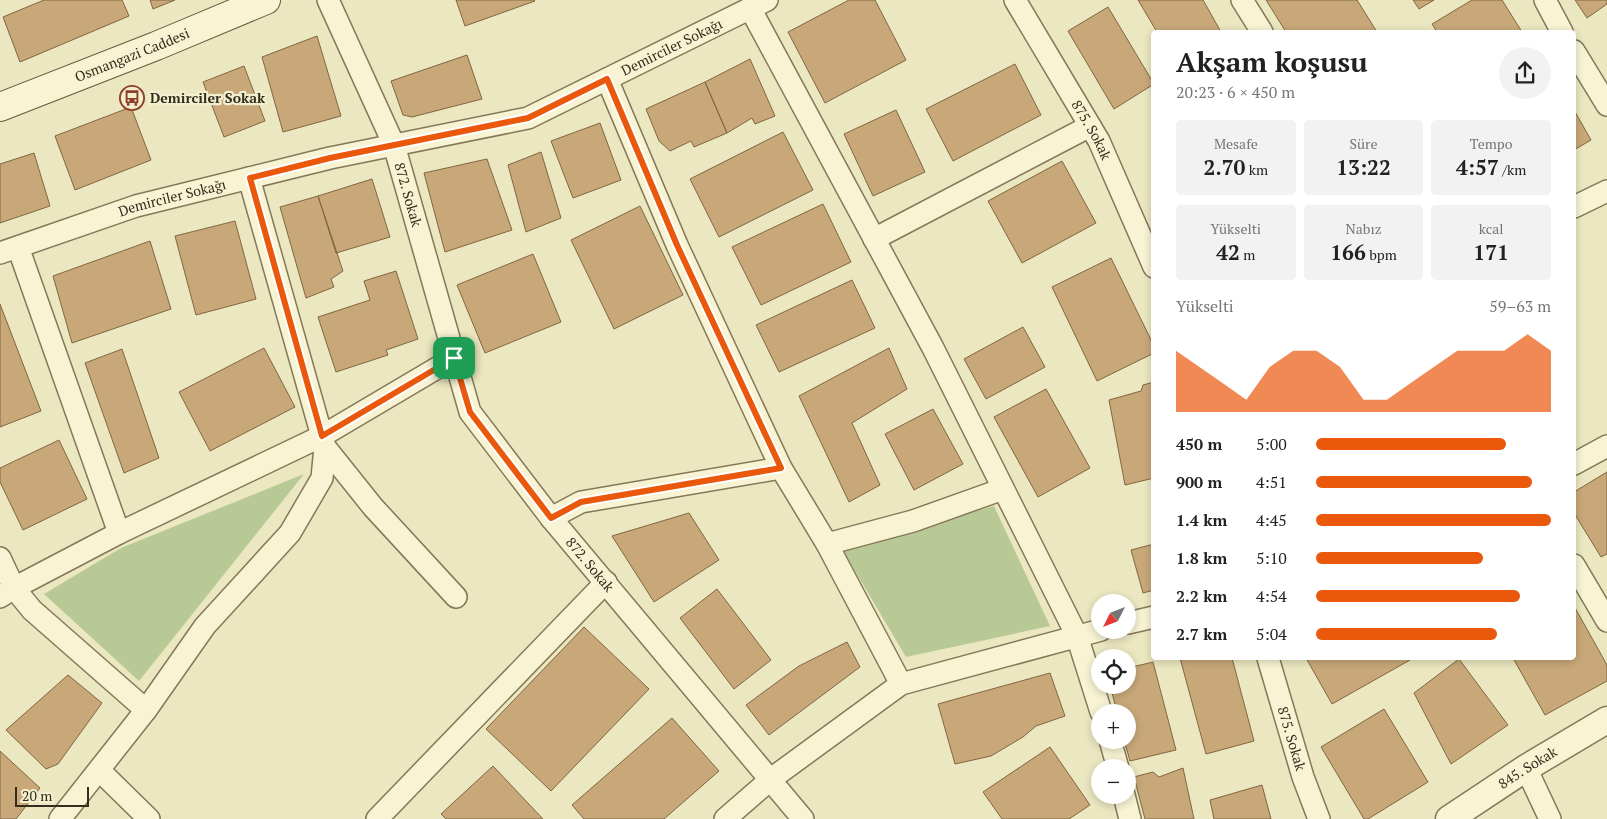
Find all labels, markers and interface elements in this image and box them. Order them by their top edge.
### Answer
street label: Demirciler Sokağı [618,14,725,80]
street label: Osmangazi Caddesi [72,23,192,86]
text: Akşam koşusu [1176,43,1368,80]
button: share [1499,47,1551,99]
text: 20:23 · 6 × 450 m [1176,81,1295,103]
bus stop icon: Demirciler Sokak [119,85,145,111]
place label: Demirciler Sokak [150,88,266,107]
street label: 875. Sokak [1068,96,1116,164]
text: Mesafe [1214,134,1258,153]
text: Süre [1350,134,1377,153]
text: Tempo [1470,134,1512,153]
text: 2.70 [1204,153,1245,181]
text: 13:22 [1336,153,1391,181]
text: 4:57 [1456,153,1499,181]
street label: 872. Sokak [390,160,427,230]
text: km [1245,160,1268,179]
text: /km [1499,160,1526,179]
street label: Demirciler Sokağı [116,174,228,220]
text: Yükselti [1211,219,1261,238]
text: Nabız [1345,219,1381,238]
text: kcal [1479,219,1504,238]
text: 42 [1216,238,1240,266]
text: 166 [1330,238,1366,266]
text: 171 [1473,238,1509,266]
text: m [1240,245,1255,264]
text: bpm [1366,245,1397,264]
text: Yükselti [1176,295,1234,317]
text: 59–63 m [1489,295,1551,317]
pin [433,337,475,379]
icon: arrive [440,344,468,372]
text: 450 m [1176,433,1222,455]
text: 5:00 [1256,433,1287,455]
text: 900 m [1176,471,1222,493]
text: 4:51 [1256,471,1287,493]
text: 1.4 km [1176,509,1227,531]
text: 4:45 [1256,509,1287,531]
street label: 872. Sokak [562,533,619,596]
text: 1.8 km [1176,547,1227,569]
text: 5:10 [1256,547,1287,569]
text: 2.2 km [1176,585,1227,607]
text: 4:54 [1256,585,1287,607]
north arrow [1091,594,1136,639]
map controls [1091,594,1136,804]
text: 2.7 km [1176,623,1227,645]
text: 5:04 [1256,623,1287,645]
button: locate [1091,649,1136,694]
button: + [1091,704,1136,749]
street label: 875. Sokak [1274,704,1311,774]
street label: 845. Sokak [1494,741,1561,793]
button: − [1091,759,1136,804]
scale bar [15,784,89,807]
text: 20 m [22,786,52,805]

